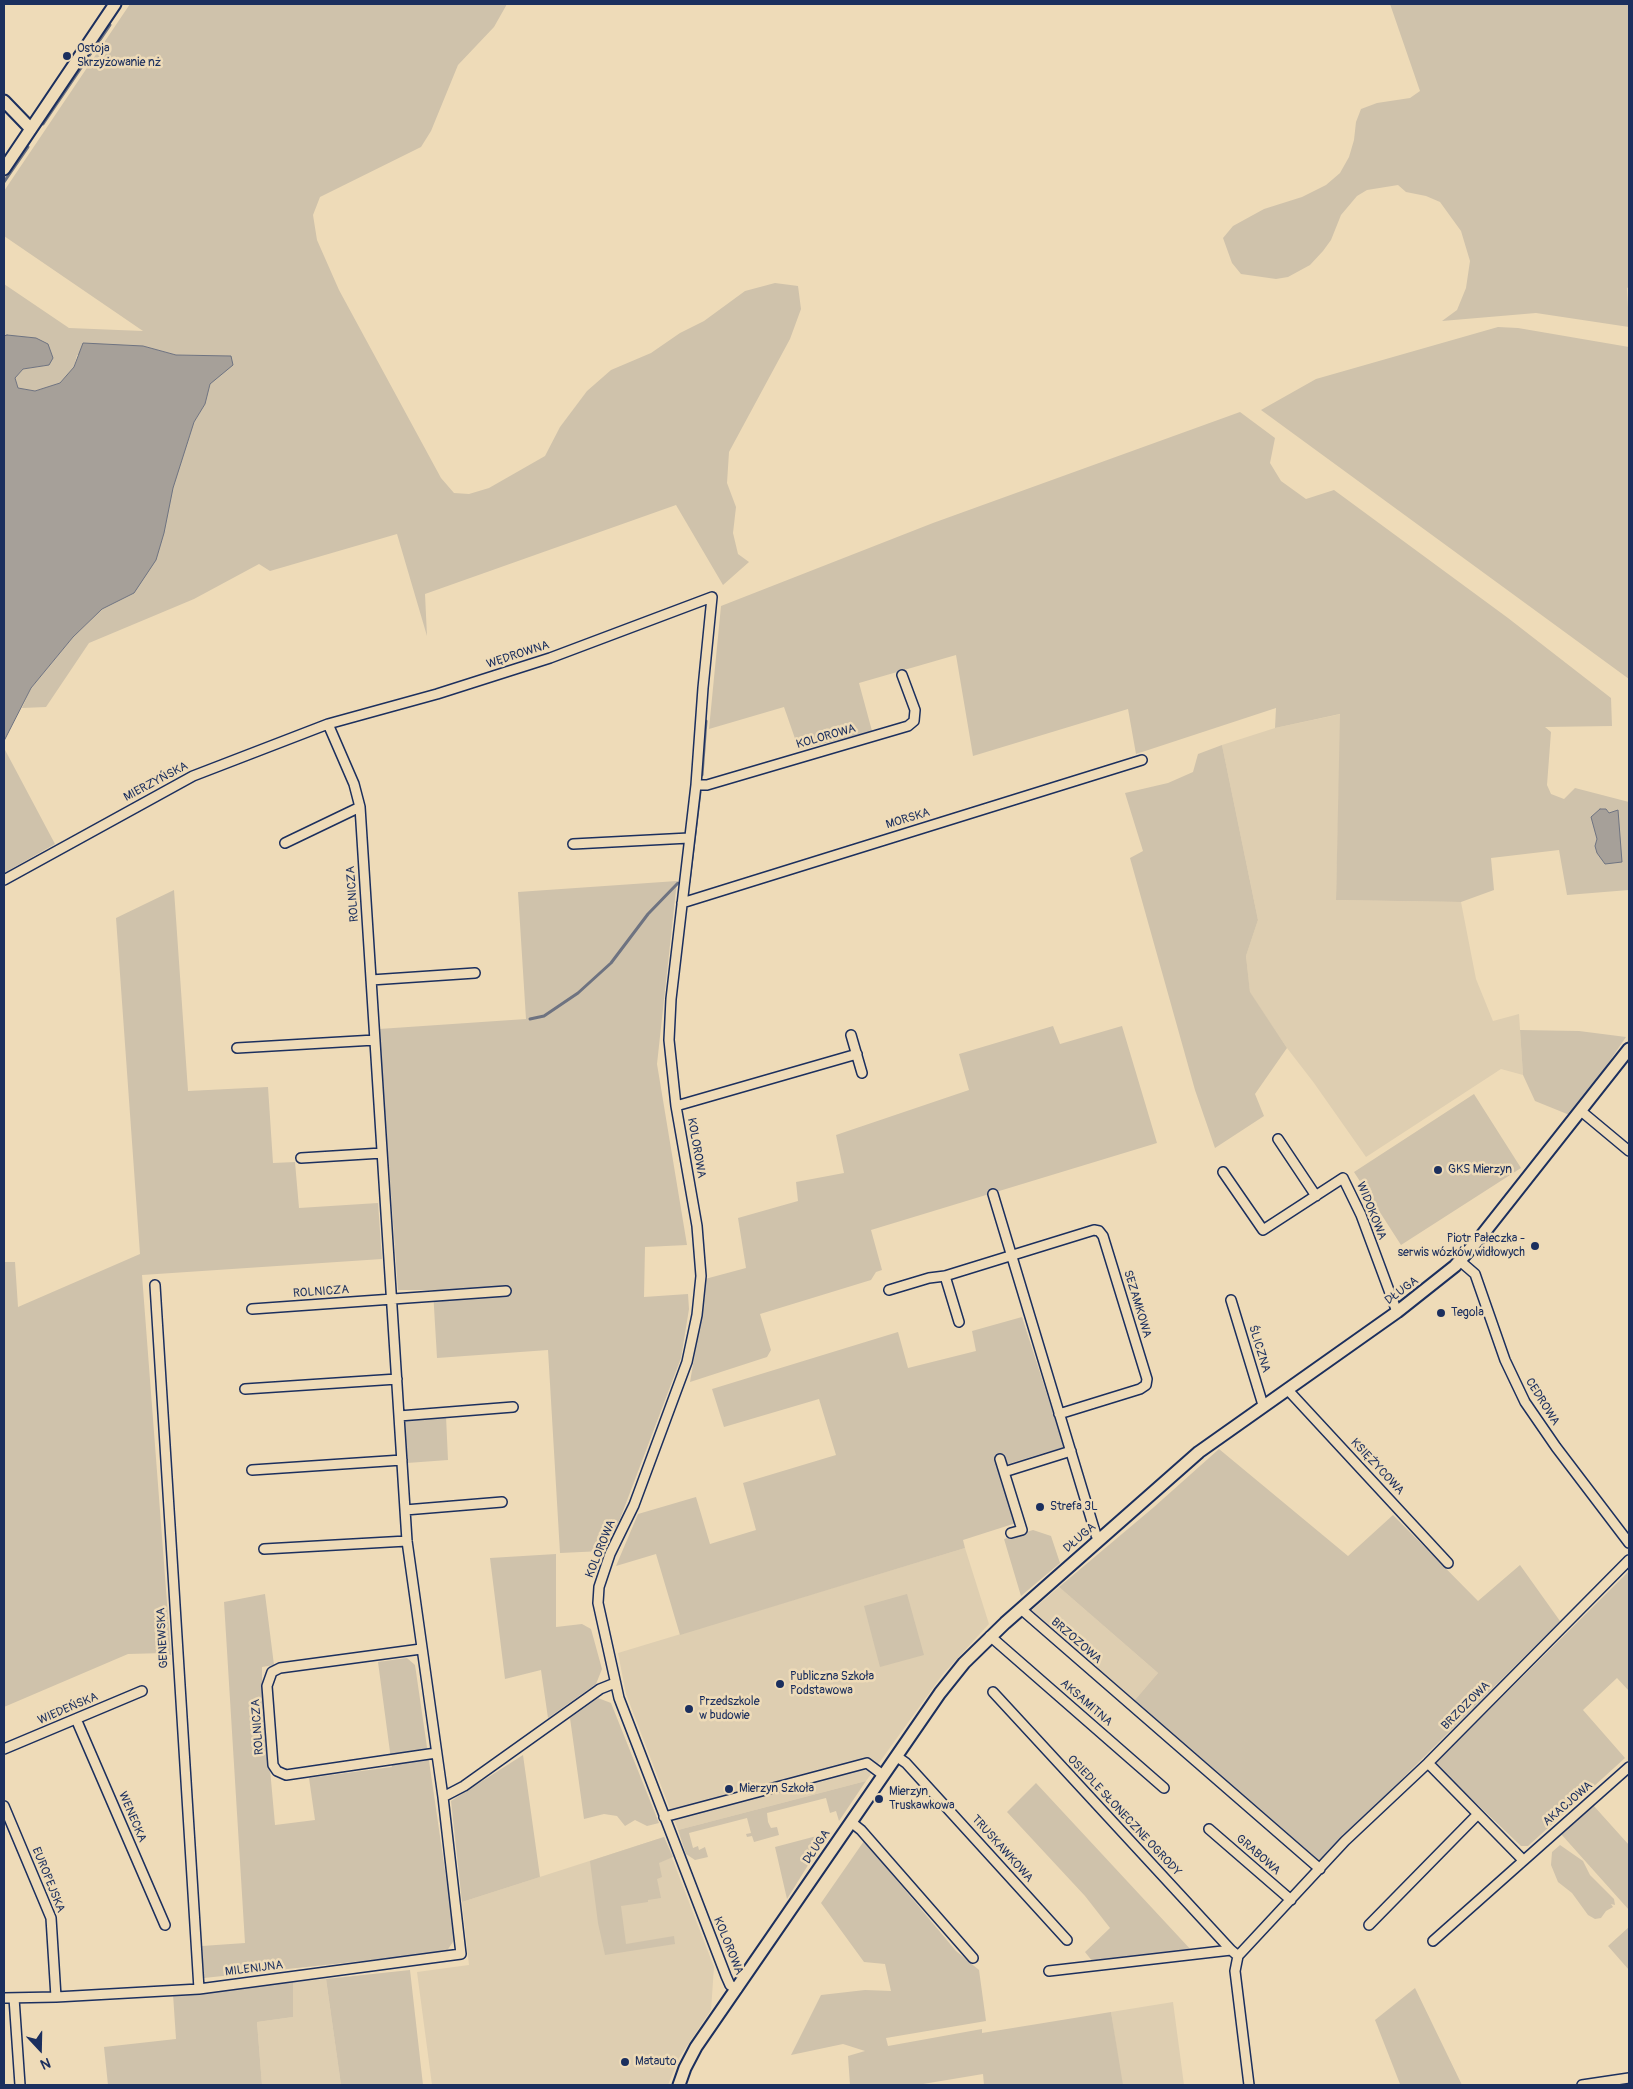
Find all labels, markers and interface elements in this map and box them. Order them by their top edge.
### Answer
place label: Ostoja Skrzyżowanie nż [77,42,161,70]
marker: Ostoja Skrzyżowanie nż [61,50,73,62]
street label: WĘDROWNA [485,638,551,672]
street label: KOLOROWA [795,722,857,752]
street label: MIERZYŃSKA [121,759,191,805]
street label: MORSKA [884,806,932,832]
street label: ROLNICZA [344,865,362,923]
street label: KOLOROWA [684,1117,708,1179]
place label: GKS Mierzyn [1448,1163,1512,1177]
marker: GKS Mierzyn [1432,1164,1444,1176]
street label: WIDOKOWA [1353,1180,1389,1242]
place label: Piotr Pałeczka - serwis wózków widłowych [1398,1232,1525,1260]
marker: Piotr Pałeczka - serwis wózków widłowych [1529,1240,1541,1252]
street label: SEZAMKOWA [1120,1268,1154,1340]
street label: DŁUGA [1382,1274,1422,1308]
street label: ROLNICZA [292,1283,350,1301]
place label: Tegola [1451,1306,1484,1320]
marker: Tegola [1435,1307,1447,1319]
street label: ŚLICZNA [1245,1324,1273,1374]
street label: CEDROWA [1522,1376,1562,1428]
street label: KSIĘŻYCOWA [1347,1436,1407,1498]
place label: Strefa 3L [1050,1500,1098,1514]
marker: Strefa 3L [1034,1501,1046,1513]
street label: KOLOROWA [583,1518,619,1580]
street label: DŁUGA [1061,1520,1099,1556]
street label: GENEWSKA [154,1607,172,1669]
street label: BRZOZOWA [1048,1615,1104,1667]
place label: Publiczna Szkoła Podstawowa [790,1670,874,1698]
street label: AKSAMITNA [1057,1676,1115,1730]
marker: Publiczna Szkoła Podstawowa [774,1678,786,1690]
street label: BRZOZOWA [1439,1679,1493,1733]
street label: WIEDEŃSKA [36,1690,100,1728]
place label: Przedszkole w budowie [699,1695,760,1723]
street label: ROLNICZA [249,1698,267,1756]
marker: Przedszkole w budowie [683,1703,695,1715]
street label: OSIEDLE SŁONECZNE OGRODY [1064,1752,1184,1880]
street label: AKACJOWA [1540,1779,1596,1829]
place label: Mierzyn Szkoła [739,1782,814,1796]
marker: Mierzyn Szkoła [723,1783,735,1795]
place label: Mierzyn Truskawkowa [889,1785,955,1813]
street label: WENECKA [115,1790,149,1844]
marker: Mierzyn Truskawkowa [873,1793,885,1805]
street label: TRUSKAWKOWA [968,1812,1036,1886]
street label: DŁUGA [800,1827,834,1867]
street label: GRABOWA [1233,1832,1283,1878]
street label: EUROPEJSKA [28,1845,68,1915]
street label: KOLOROWA [710,1915,746,1977]
street label: MILENIJNA [224,1958,284,1980]
north arrow [15,2024,65,2074]
text: N [38,2054,53,2073]
place label: Matauto [635,2055,676,2069]
marker: Matauto [619,2056,631,2068]

